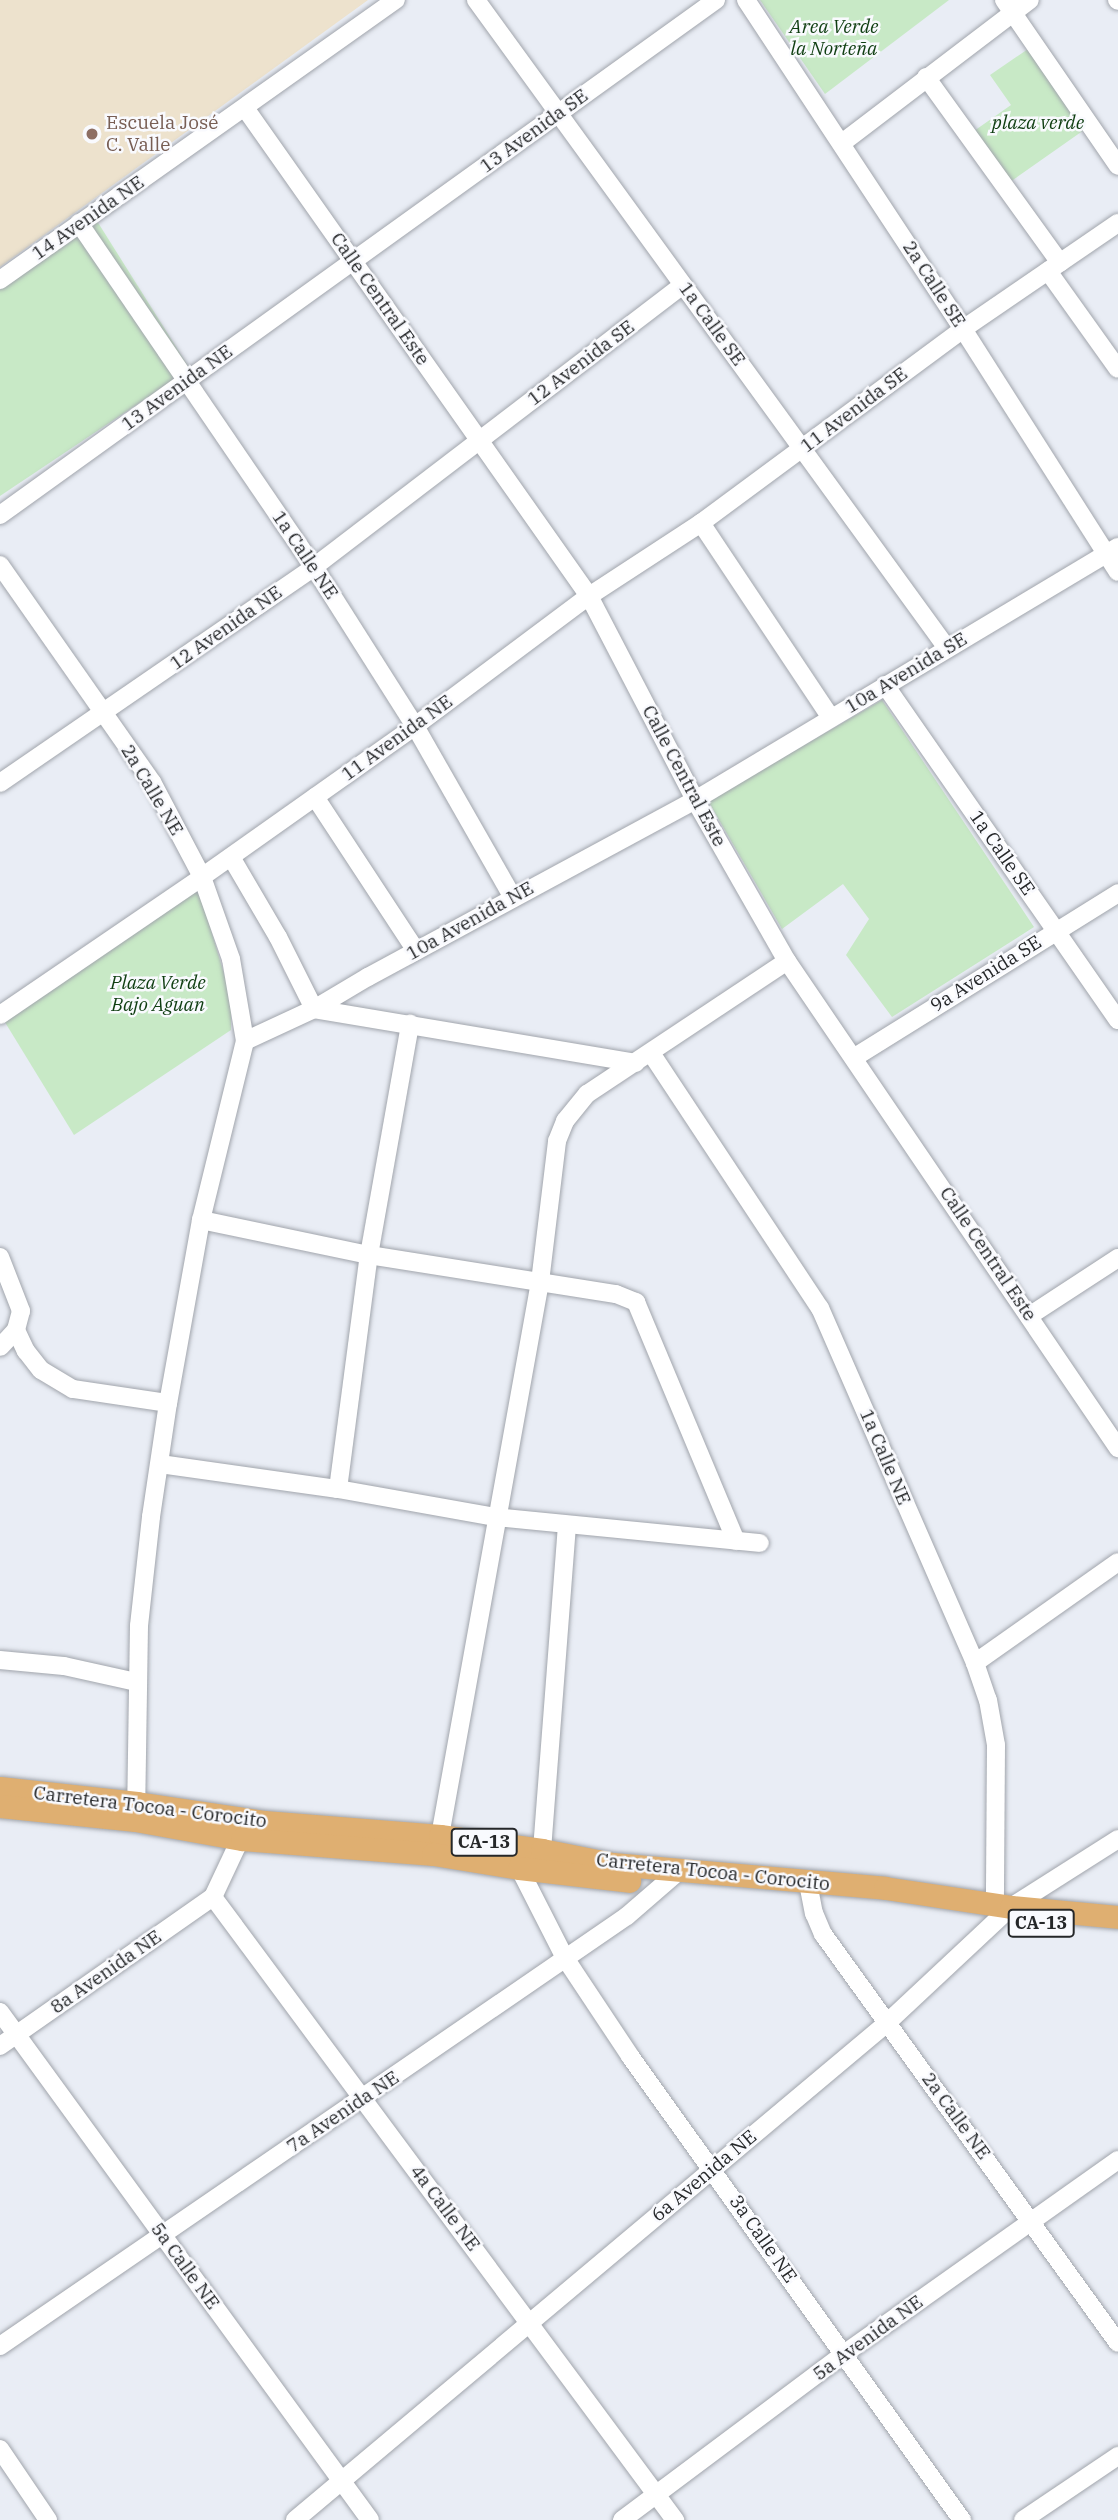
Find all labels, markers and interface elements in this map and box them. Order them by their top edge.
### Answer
park label: Area Verde la Norteña [790,16,878,60]
street label: 13 Avenida SE [476,84,592,178]
place label: Escuela José C. Valle [106,112,218,156]
park label: plaza verde [992,112,1084,134]
marker: Escuela José C. Valle [84,126,100,142]
street label: 14 Avenida NE [28,171,148,265]
street label: Calle Central Este [326,228,434,370]
street label: 2a Calle SE [898,237,970,331]
street label: 1a Calle SE [674,278,750,370]
street label: 12 Avenida SE [523,315,639,411]
street label: 13 Avenida NE [117,340,237,436]
street label: 11 Avenida SE [796,362,912,458]
street label: 1a Calle NE [267,506,343,604]
street label: 12 Avenida NE [166,581,286,675]
street label: 10a Avenida SE [841,628,971,718]
street label: 11 Avenida NE [337,690,457,786]
street label: Calle Central Este [637,701,731,851]
street label: 2a Calle NE [116,741,188,839]
street label: 1a Calle SE [965,806,1039,900]
street label: 10a Avenida NE [403,877,537,965]
street label: 9a Avenida SE [926,931,1046,1017]
park label: Plaza Verde Bajo Aguan [110,972,206,1016]
street label: Calle Central Este [935,1183,1041,1325]
street label: 1a Calle NE [855,1406,915,1508]
street label: Carretera Tocoa - Corocito [32,1781,268,1833]
road number: CA-13 [449,1828,519,1856]
street label: Carretera Tocoa - Corocito [595,1848,831,1896]
road number: CA-13 [1006,1909,1076,1938]
street label: 8a Avenida NE [46,1925,166,2019]
street label: 7a Avenida NE [283,2066,403,2158]
street label: 2a Calle NE [917,2068,995,2164]
street label: 6a Avenida NE [647,2125,761,2227]
street label: 4a Calle NE [405,2161,485,2255]
street label: 3a Calle NE [725,2191,801,2287]
street label: 5a Calle NE [146,2218,224,2314]
street label: 5a Avenida NE [809,2290,927,2386]

